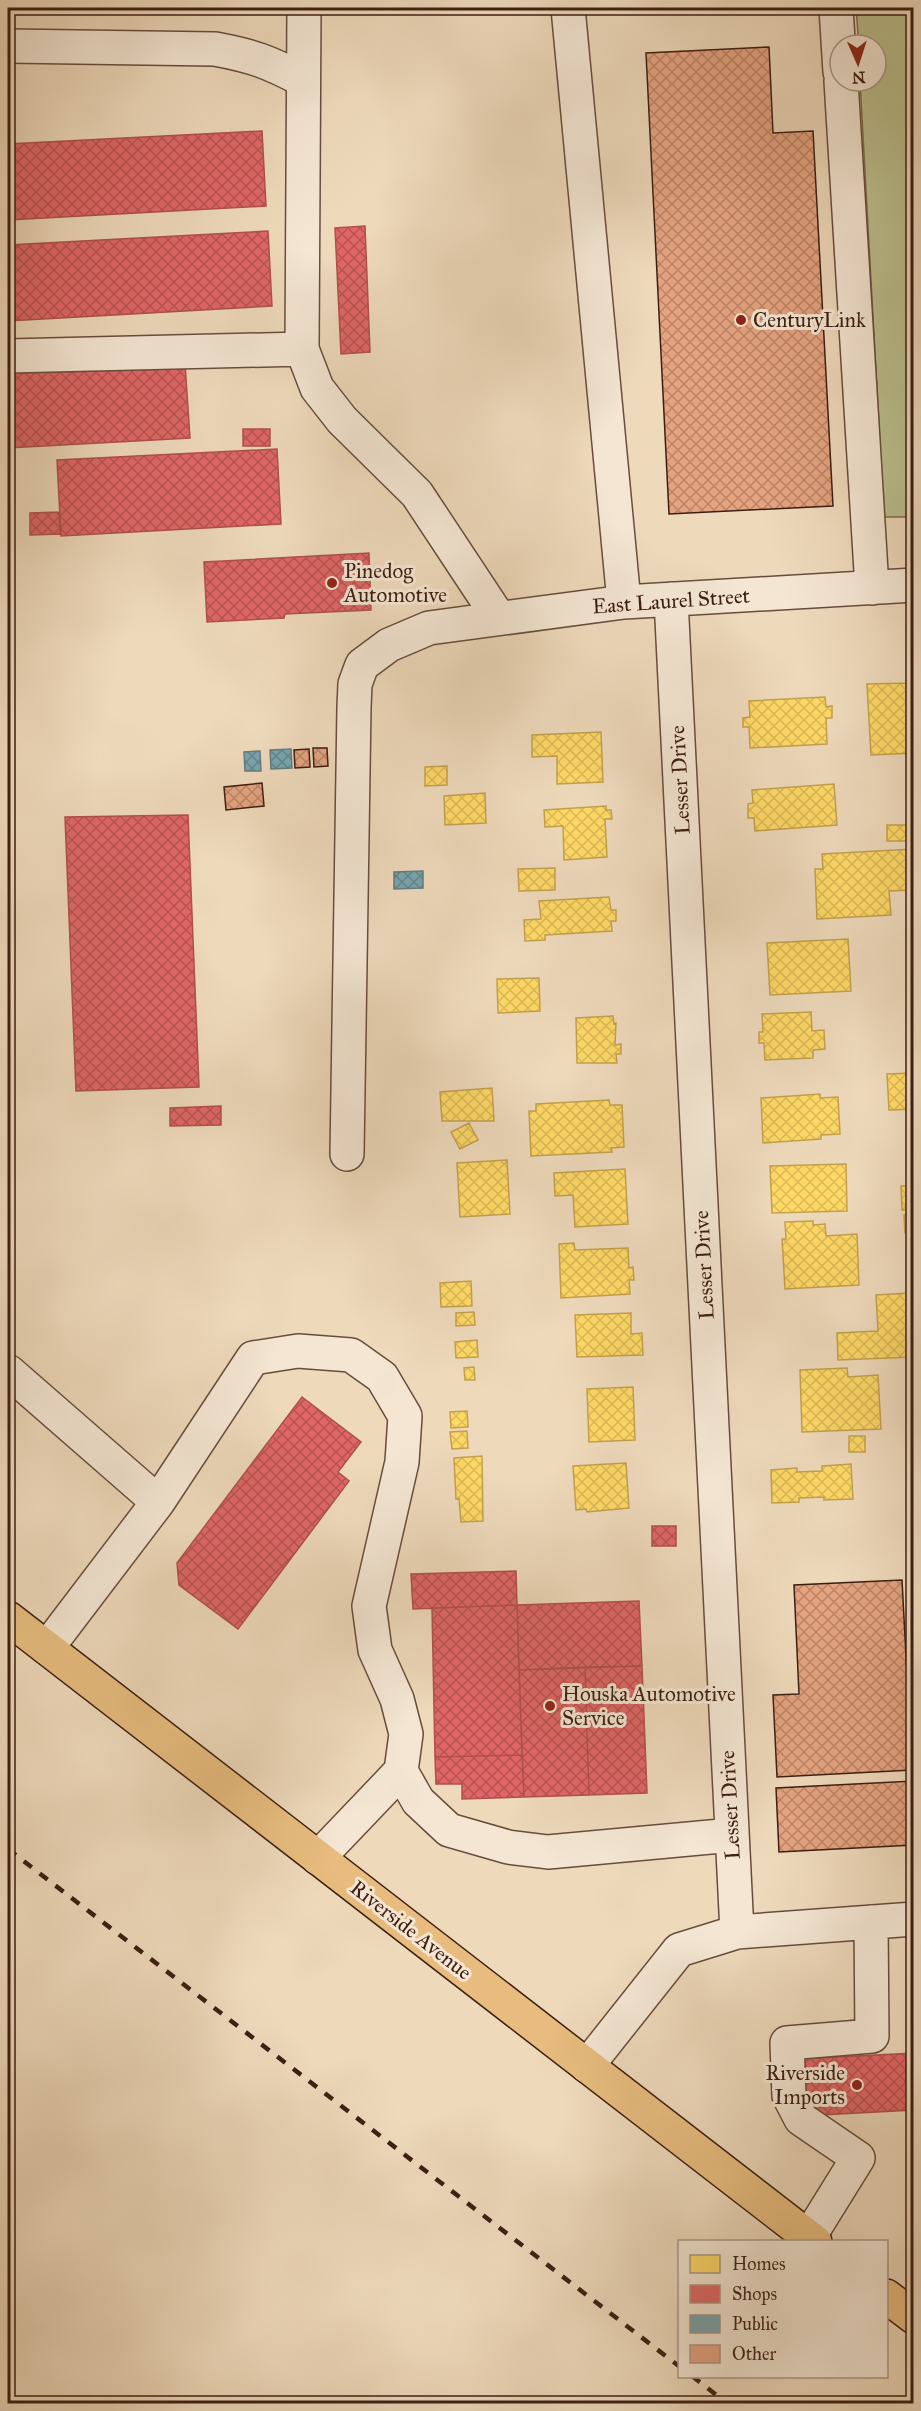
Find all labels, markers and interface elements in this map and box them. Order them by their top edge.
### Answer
north arrow [828,33,888,93]
text: N [851,68,866,87]
place label: CenturyLink [753,307,866,333]
marker: CenturyLink [734,313,748,327]
place label: Pinedog Automotive [343,558,447,608]
marker: Pinedog Automotive [325,576,339,590]
street label: East Laurel Street [591,582,751,619]
street label: Lesser Drive [664,725,696,835]
street label: Lesser Drive [688,1210,720,1320]
place label: Houska Automotive Service [562,1681,736,1731]
marker: Houska Automotive Service [543,1699,557,1713]
street label: Lesser Drive [714,1750,746,1860]
street label: Riverside Avenue [345,1875,477,1986]
place label: Riverside Imports [766,2060,845,2110]
marker: Riverside Imports [850,2078,864,2092]
legend [678,2240,888,2378]
text: Homes [732,2253,786,2275]
text: Shops [732,2283,777,2305]
text: Public [732,2313,778,2335]
text: Other [732,2343,777,2365]

